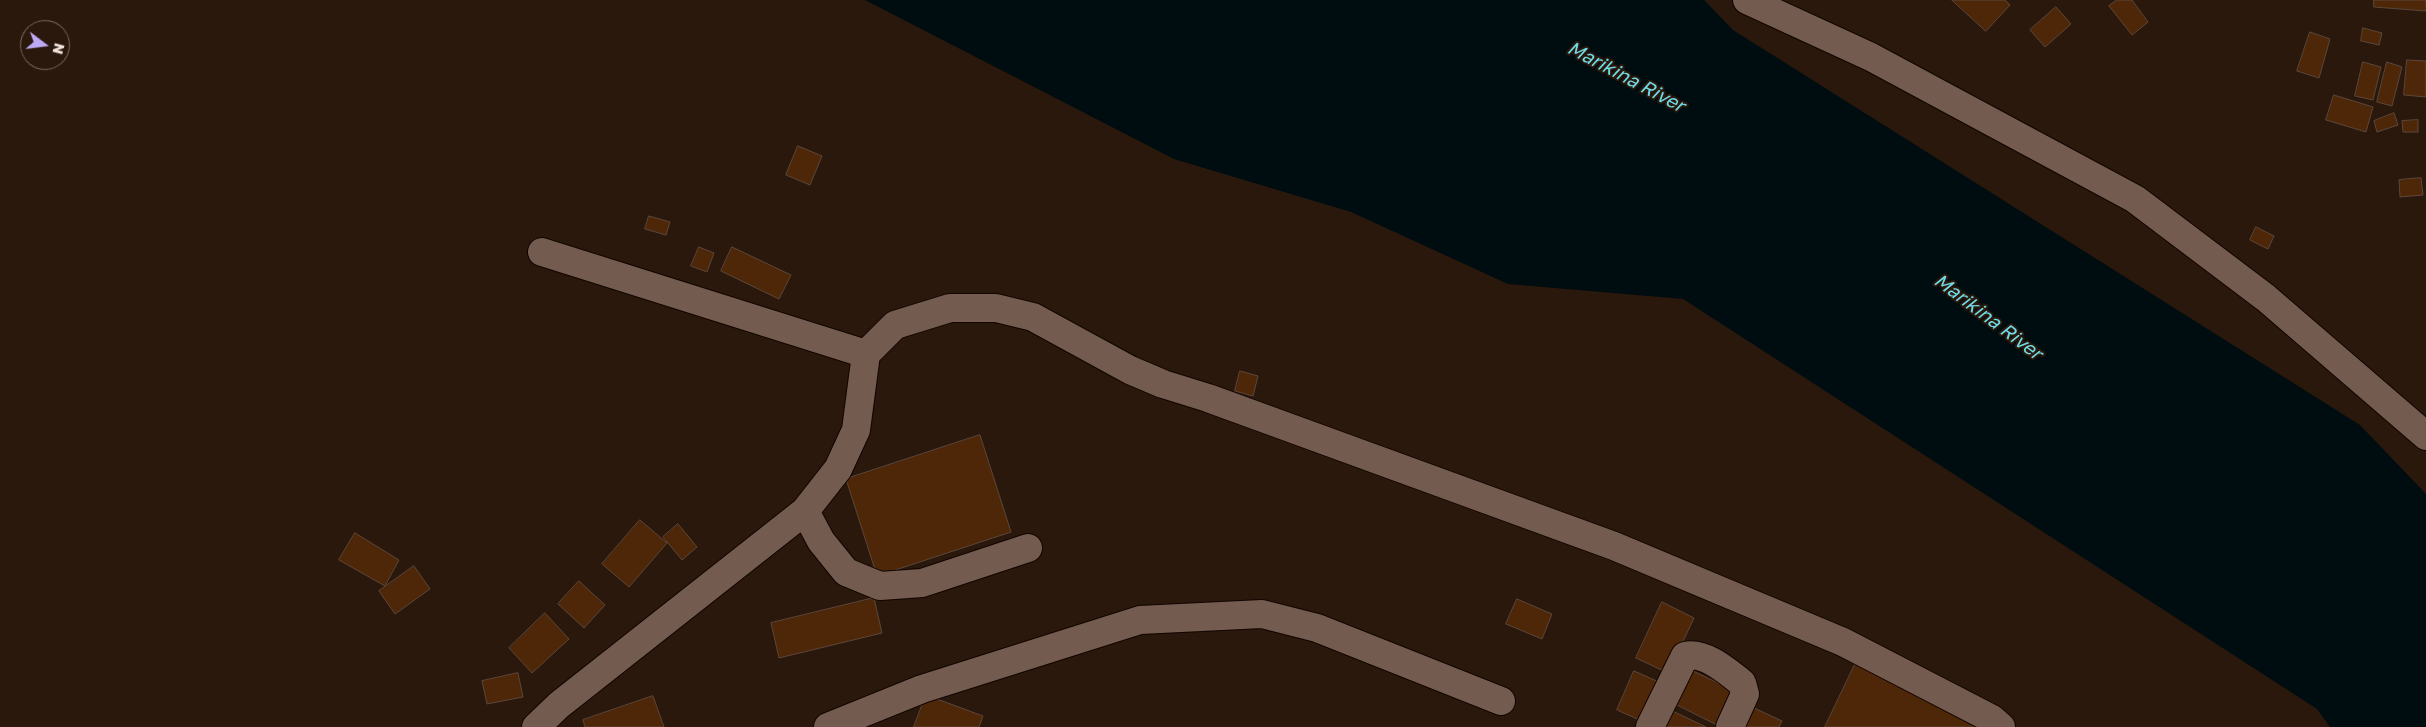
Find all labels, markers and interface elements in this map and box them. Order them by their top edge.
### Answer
north arrow [20,20,70,70]
water label: Marikina River [1564,37,1688,117]
text: N [49,41,69,56]
water label: Marikina River [1930,269,2046,365]

